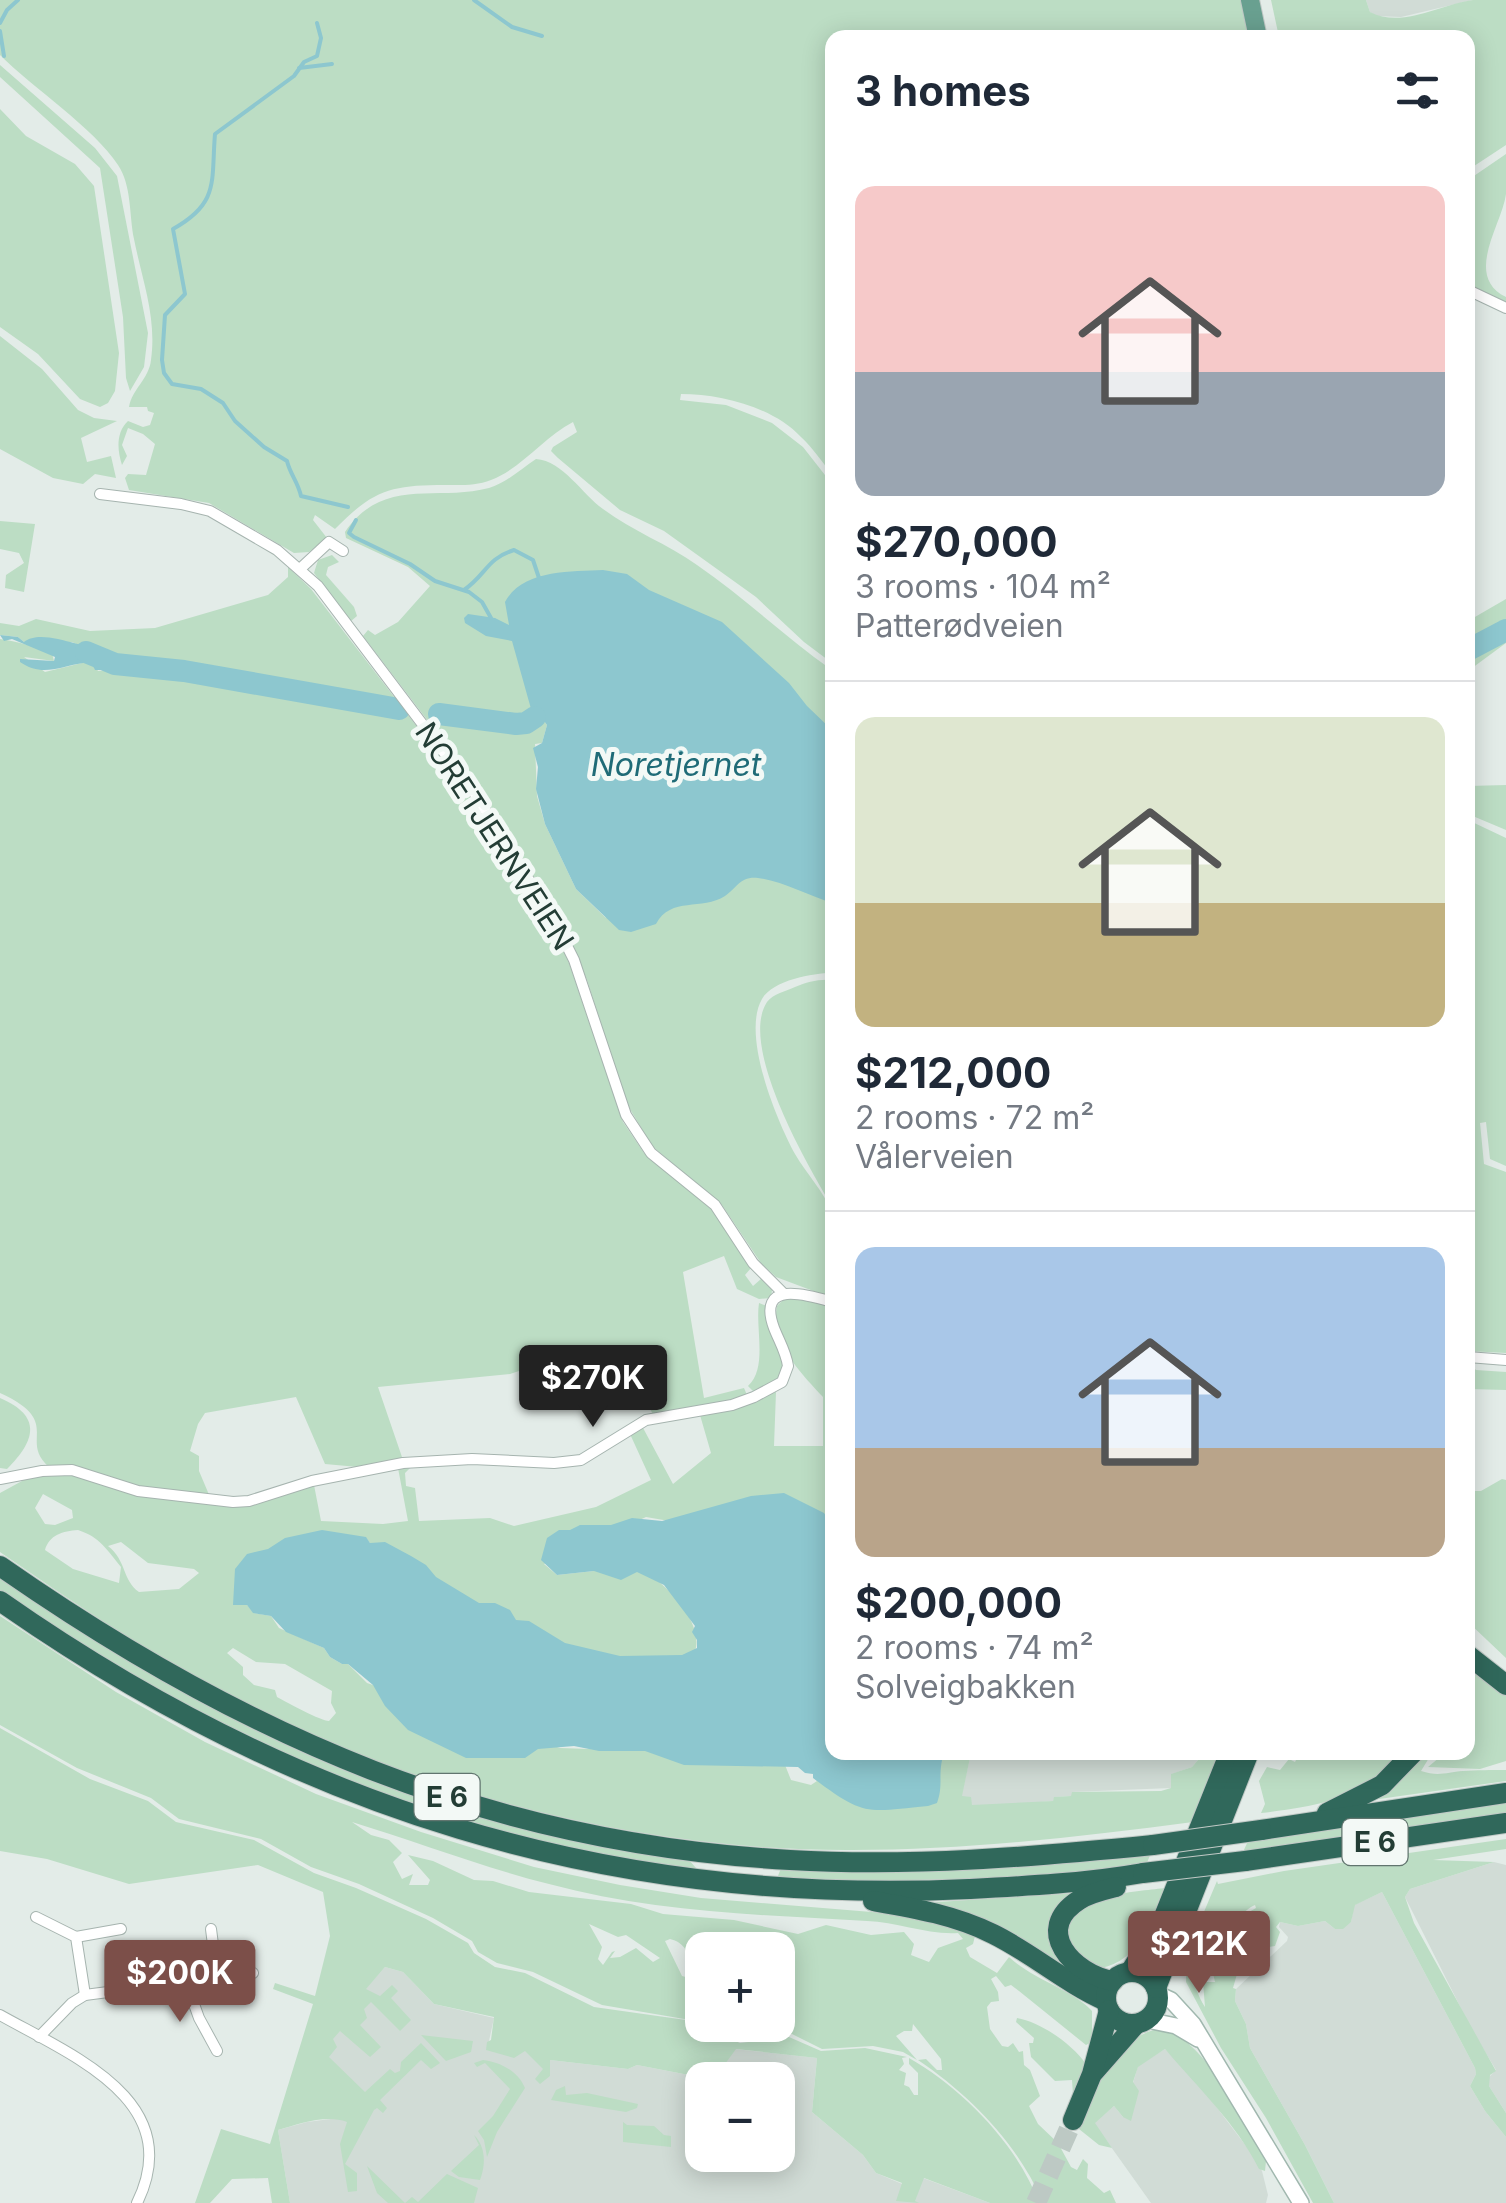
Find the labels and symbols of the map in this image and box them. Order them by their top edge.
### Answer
street label: NORETJERNVEIEN [408,715,582,957]
water label: Noretjernet [591,745,762,784]
pin: $270K [523,1345,663,1430]
road number: E 6 [414,1774,480,1820]
road number: E 6 [1342,1819,1408,1865]
pin: $212K [1129,1911,1269,1996]
pin: $200K [110,1940,250,2025]

